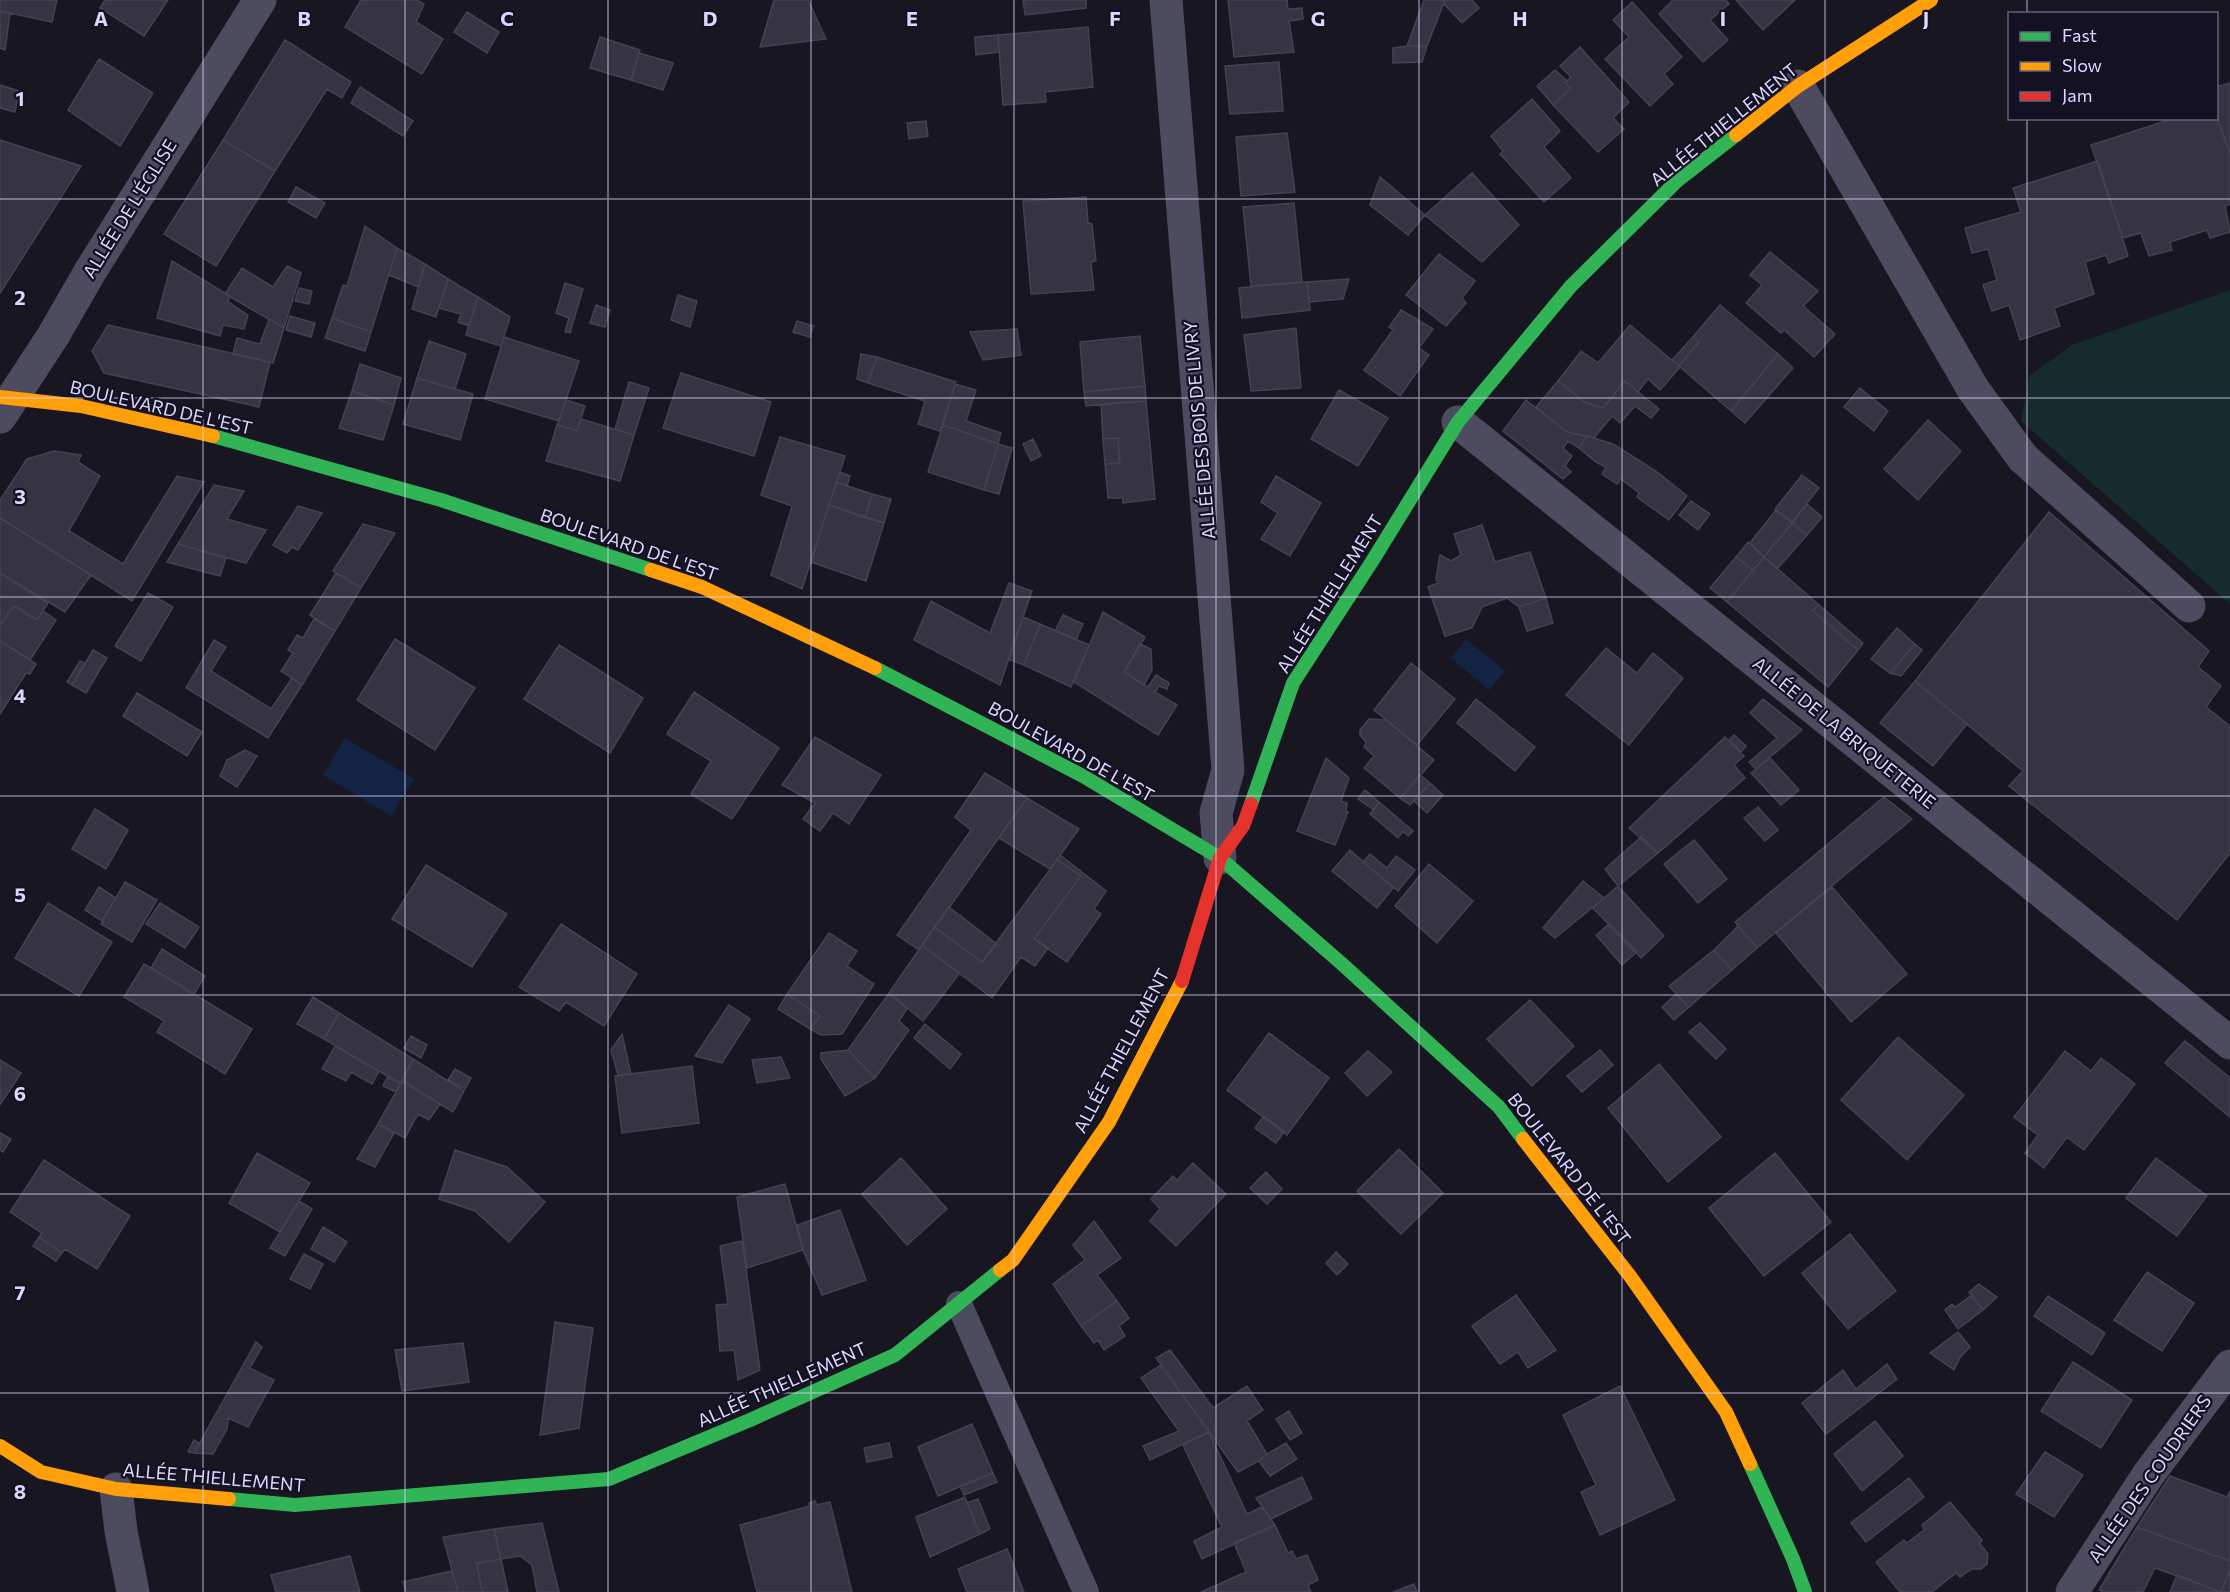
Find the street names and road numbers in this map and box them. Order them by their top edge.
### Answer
street label: ALLÉE THIELLEMENT [1645,58,1801,190]
street label: ALLÉE DE L'ÉGLISE [78,135,181,282]
street label: ALLÉE DES BOIS DE LIVRY [1178,320,1220,540]
street label: BOULEVARD DE L'EST [68,375,255,439]
street label: BOULEVARD DE L'EST [538,503,721,585]
street label: ALLÉE THIELLEMENT [1271,510,1387,677]
street label: ALLÉE DE LA BRIQUETERIE [1749,652,1940,813]
street label: BOULEVARD DE L'EST [985,696,1158,806]
street label: ALLÉE THIELLEMENT [1068,965,1174,1136]
street label: BOULEVARD DE L'EST [1504,1088,1636,1249]
street label: ALLÉE THIELLEMENT [694,1337,870,1431]
street label: ALLÉE DES COUDRIERS [2083,1390,2215,1566]
street label: ALLÉE THIELLEMENT [122,1458,306,1496]

